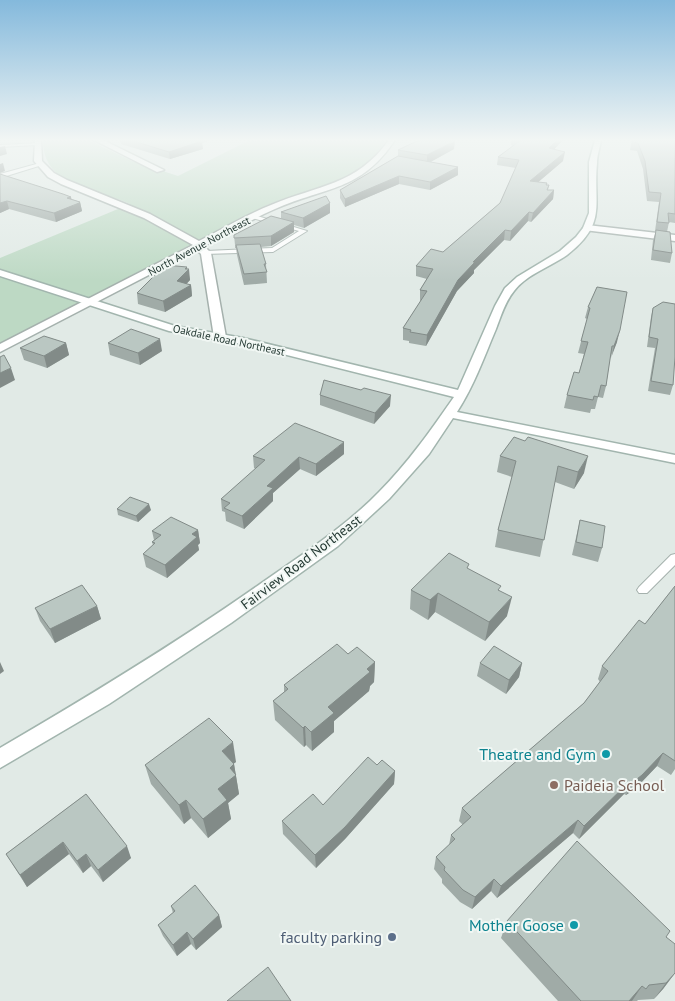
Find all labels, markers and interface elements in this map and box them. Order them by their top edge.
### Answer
street label: North Avenue Northeast [146,213,253,279]
street label: Oakdale Road Northeast [172,321,287,359]
street label: Fairview Road Northeast [237,511,365,613]
place label: Theatre and Gym [479,744,596,764]
marker: Theatre and Gym [600,748,612,760]
place label: Paideia School [564,775,664,795]
marker: Paideia School [548,779,560,791]
place label: Mother Goose [469,915,564,935]
marker: Mother Goose [568,919,580,931]
place label: faculty parking [281,927,382,947]
marker: faculty parking [386,931,398,943]

